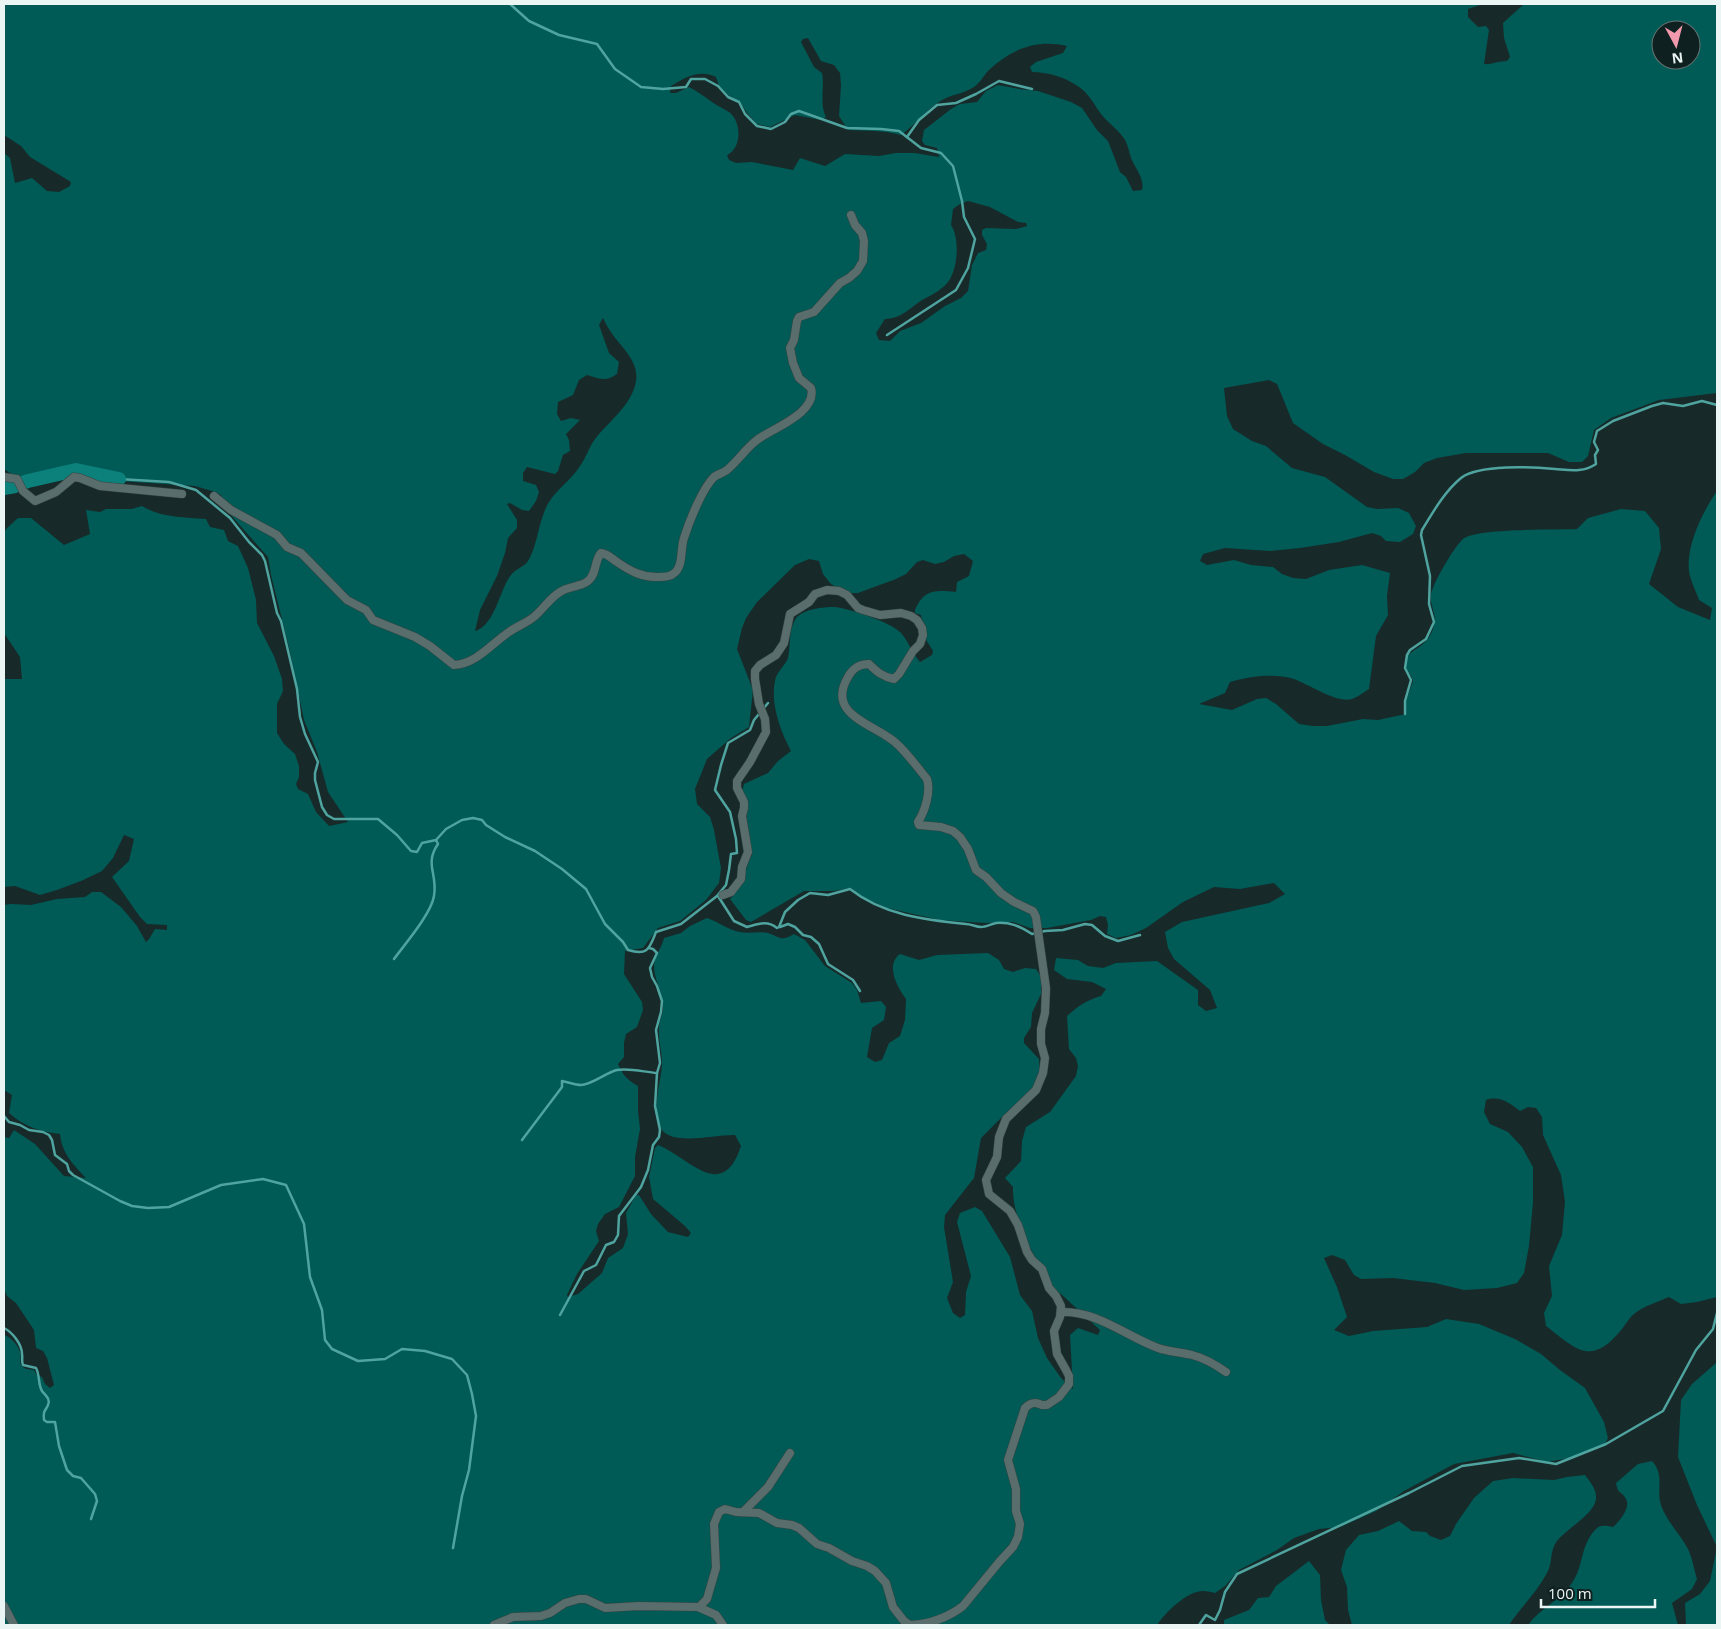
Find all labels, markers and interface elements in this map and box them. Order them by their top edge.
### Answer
north arrow [1651,20,1701,70]
text: N [1671,48,1684,69]
scale bar [1541,1576,1655,1608]
text: 100 m [1548,1583,1592,1603]

